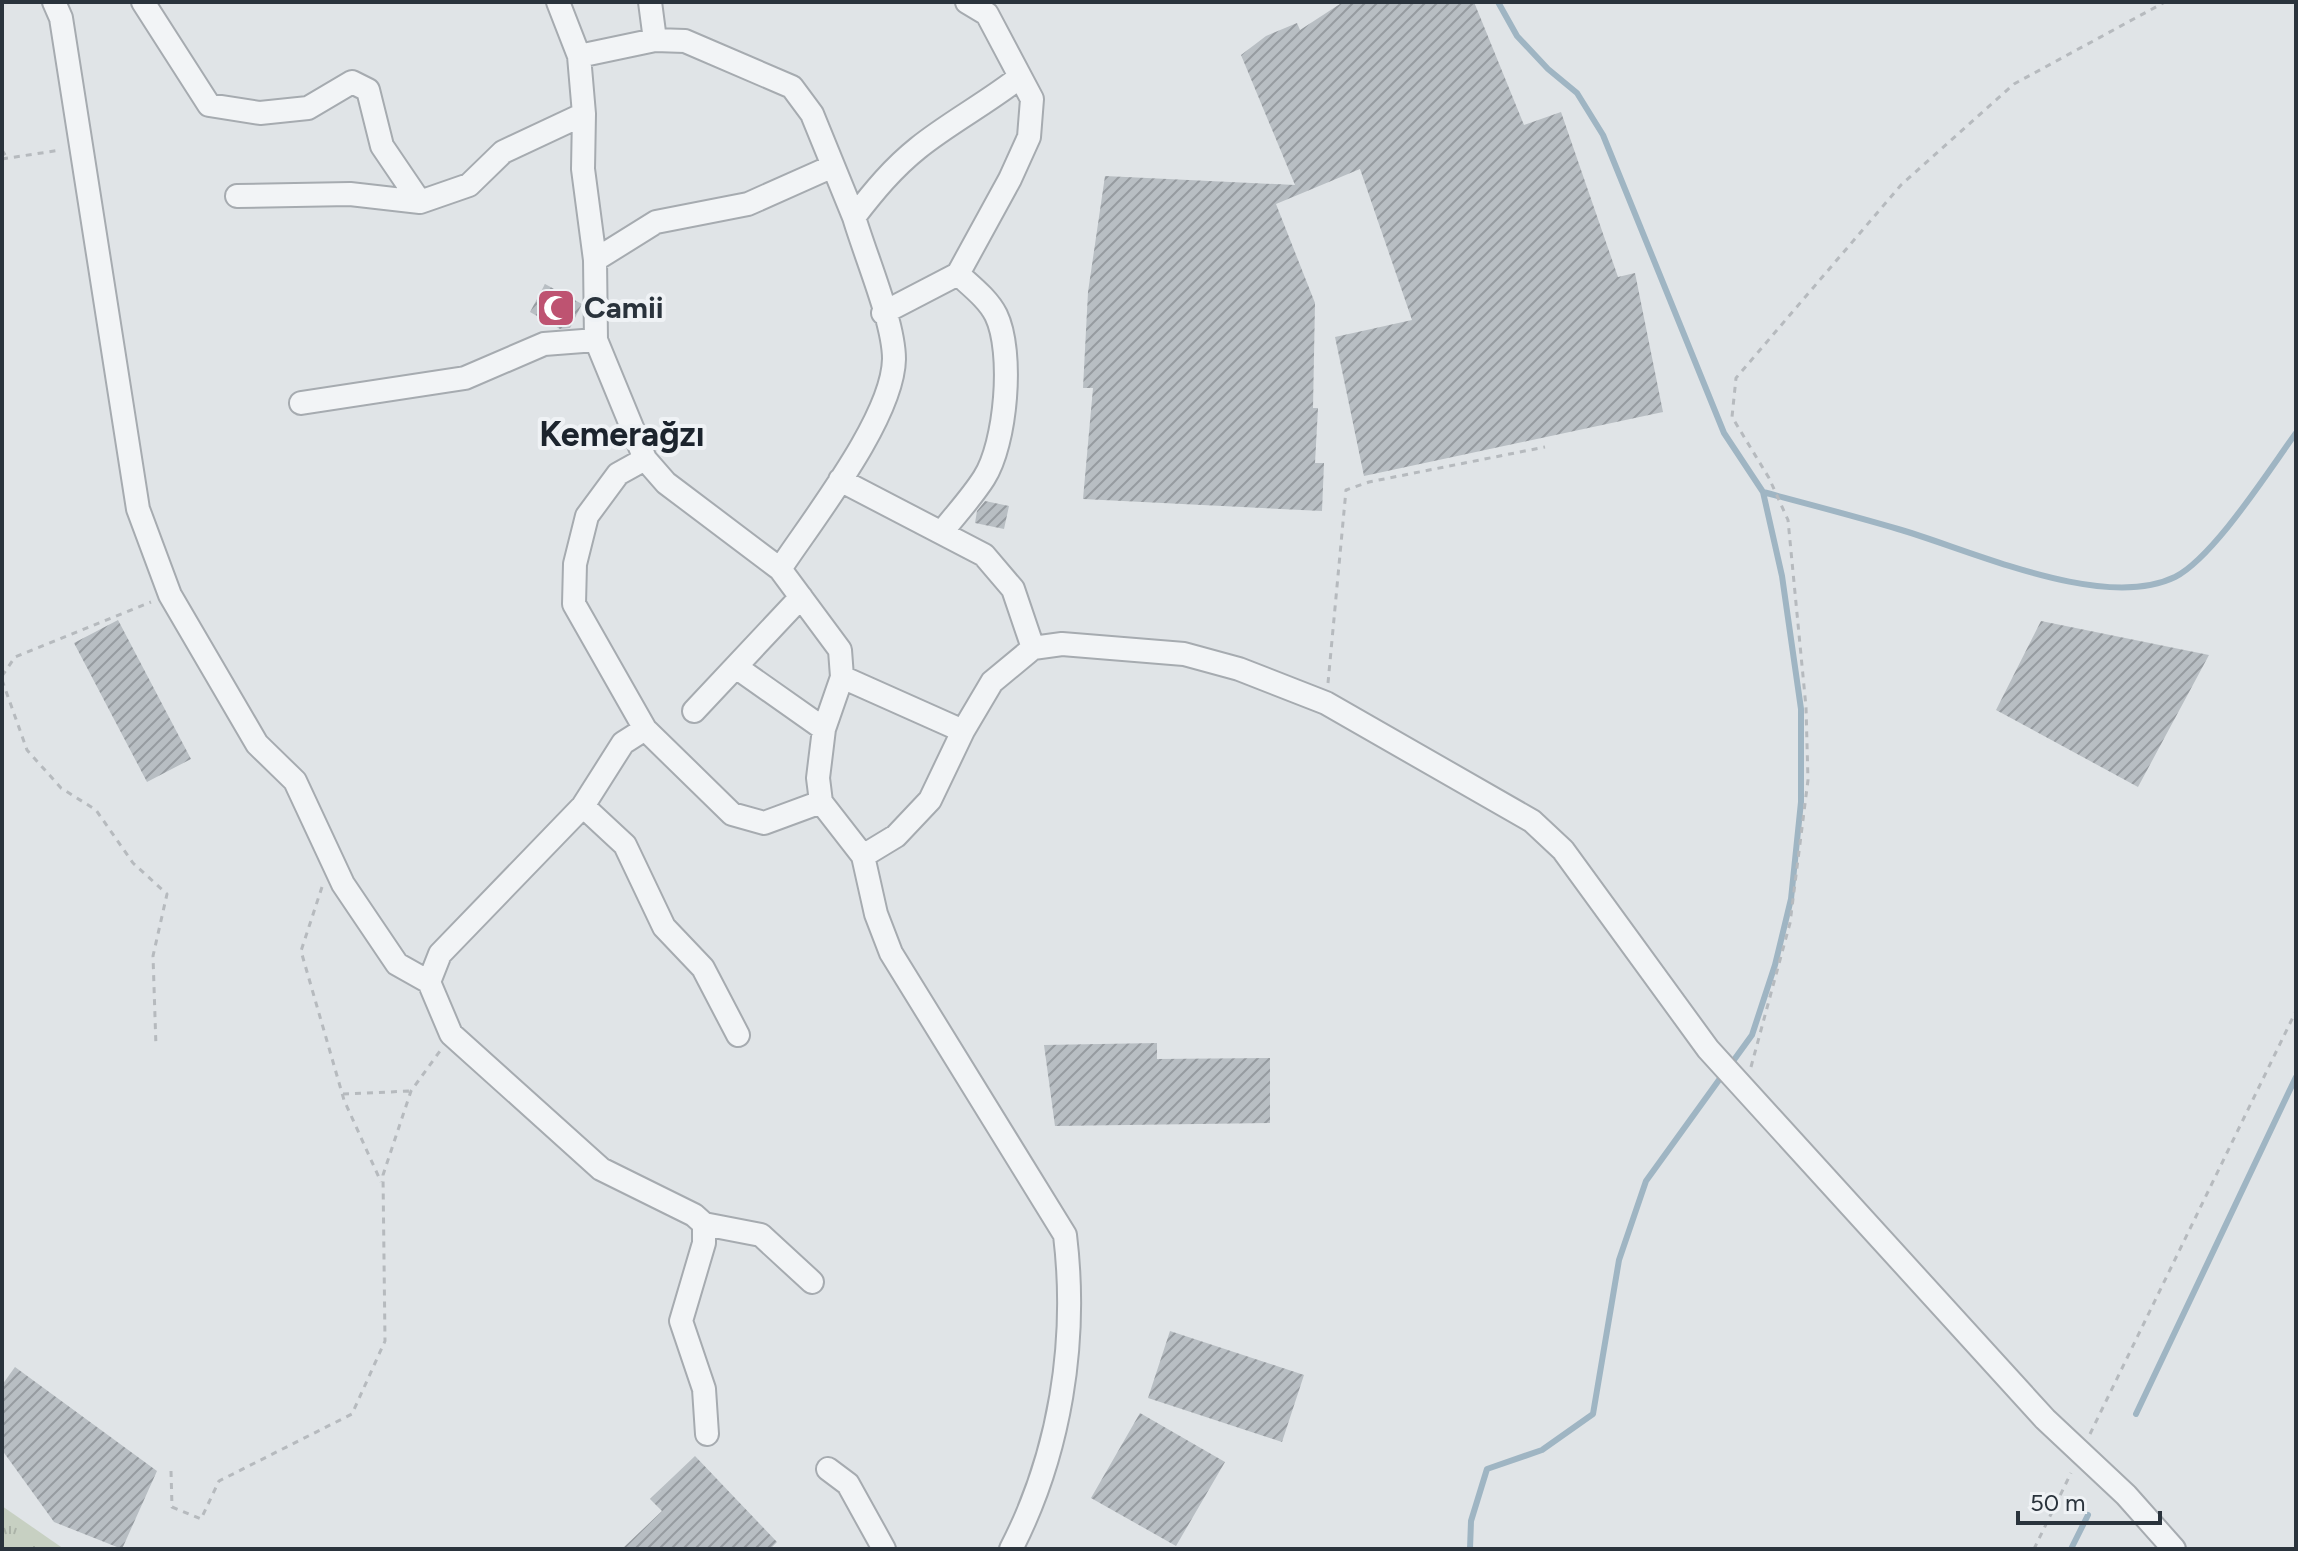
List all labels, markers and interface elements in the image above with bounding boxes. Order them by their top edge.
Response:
mosque icon: Camii [535,287,577,329]
place label: Camii [584,289,664,326]
district label: Kemerağzı [539,414,705,455]
scale bar [2018,1475,2160,1525]
text: 50 m [2030,1488,2086,1517]

